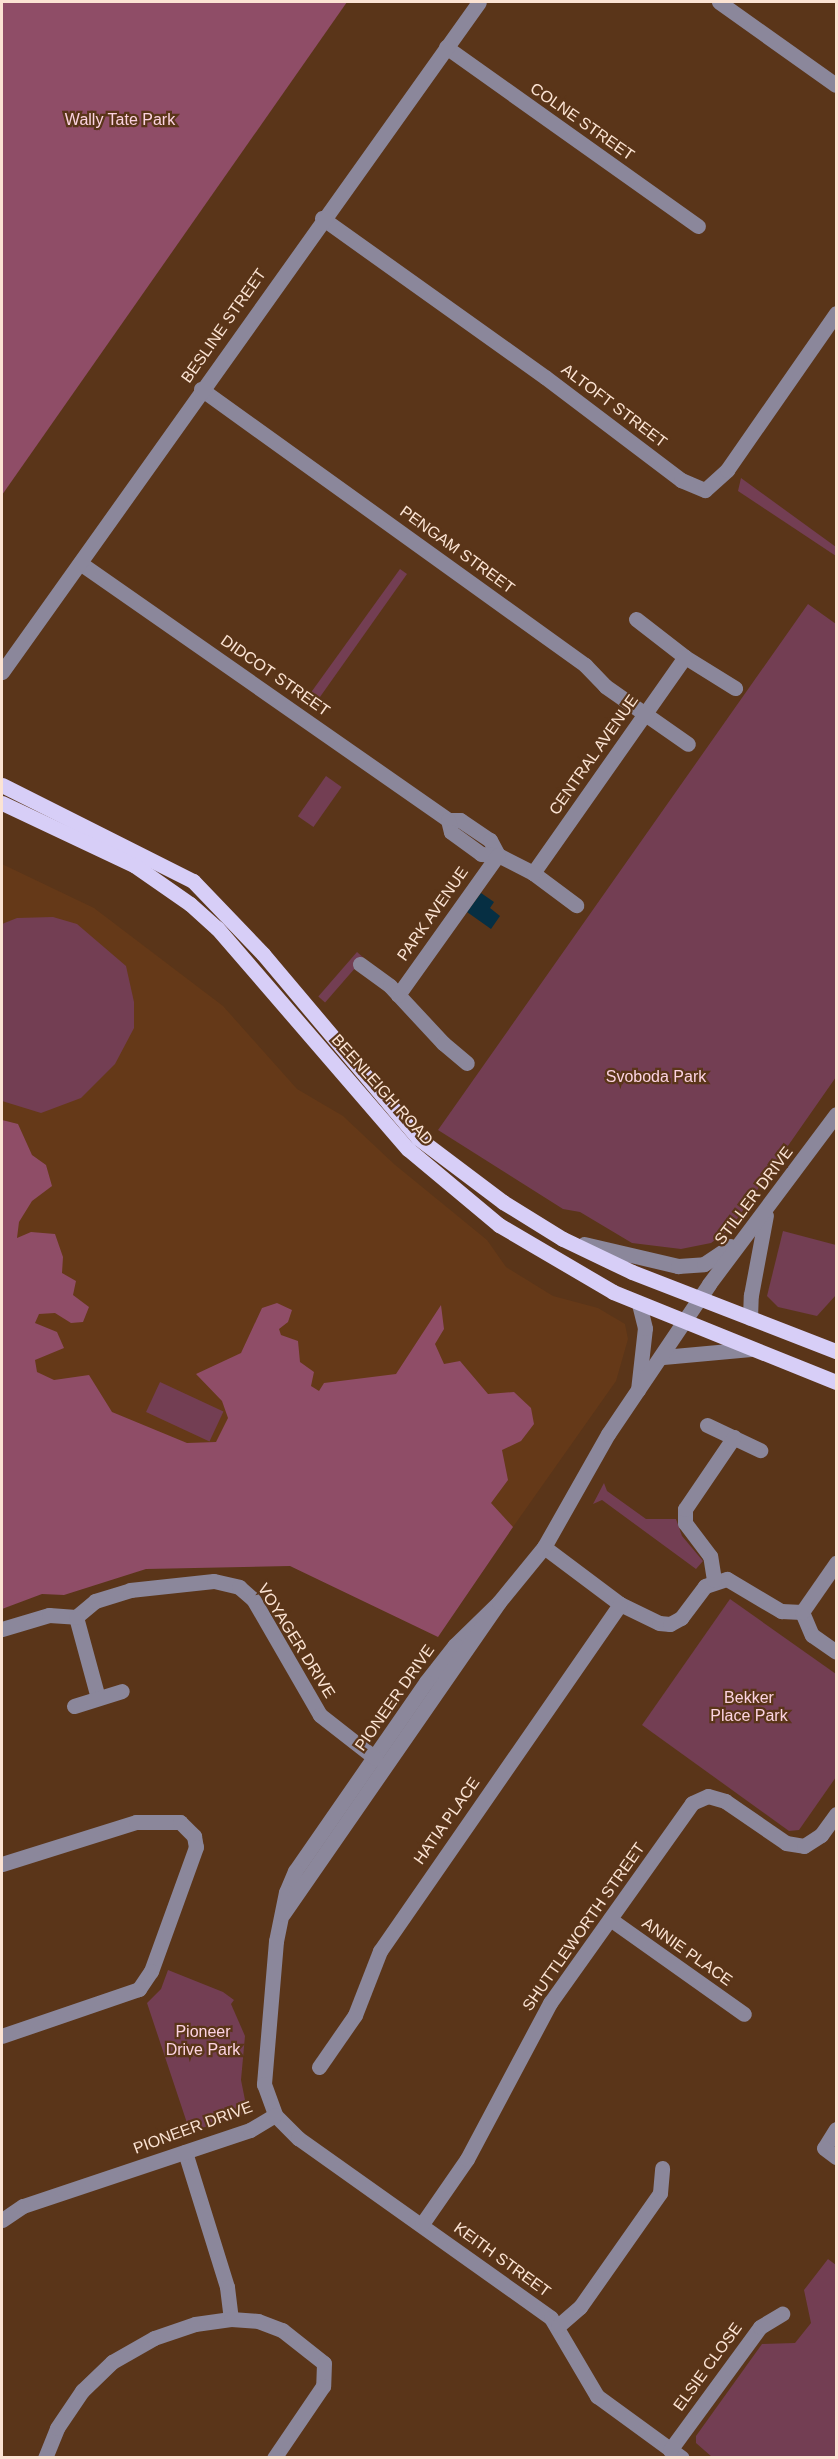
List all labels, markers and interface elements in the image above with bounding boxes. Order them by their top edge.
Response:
street label: COLNE STREET [526,79,638,165]
park label: Wally Tate Park [65,110,175,130]
street label: BESLINE STREET [177,265,271,387]
street label: ALTOFT STREET [557,360,671,452]
street label: PENGAM STREET [396,502,518,598]
street label: DIDCOT STREET [217,631,333,721]
street label: CENTRAL AVENUE [545,691,643,819]
street label: PARK AVENUE [393,863,473,965]
street label: BEENLEIGH ROAD [327,1031,437,1149]
park label: Svoboda Park [606,1067,706,1087]
street label: STILLER DRIVE [711,1143,797,1249]
street label: VOYAGER DRIVE [253,1580,339,1702]
street label: PIONEER DRIVE [351,1641,439,1755]
park label: Bekker Place Park [710,1688,788,1726]
street label: HATIA PLACE [410,1773,484,1869]
street label: SHUTTLEWORTH STREET [519,1839,649,2015]
street label: ANNIE PLACE [638,1914,736,1990]
park label: Pioneer Drive Park [166,2022,240,2060]
street label: PIONEER DRIVE [131,2098,255,2158]
street label: KEITH STREET [450,2219,554,2301]
street label: ELSIE CLOSE [670,2319,746,2415]

